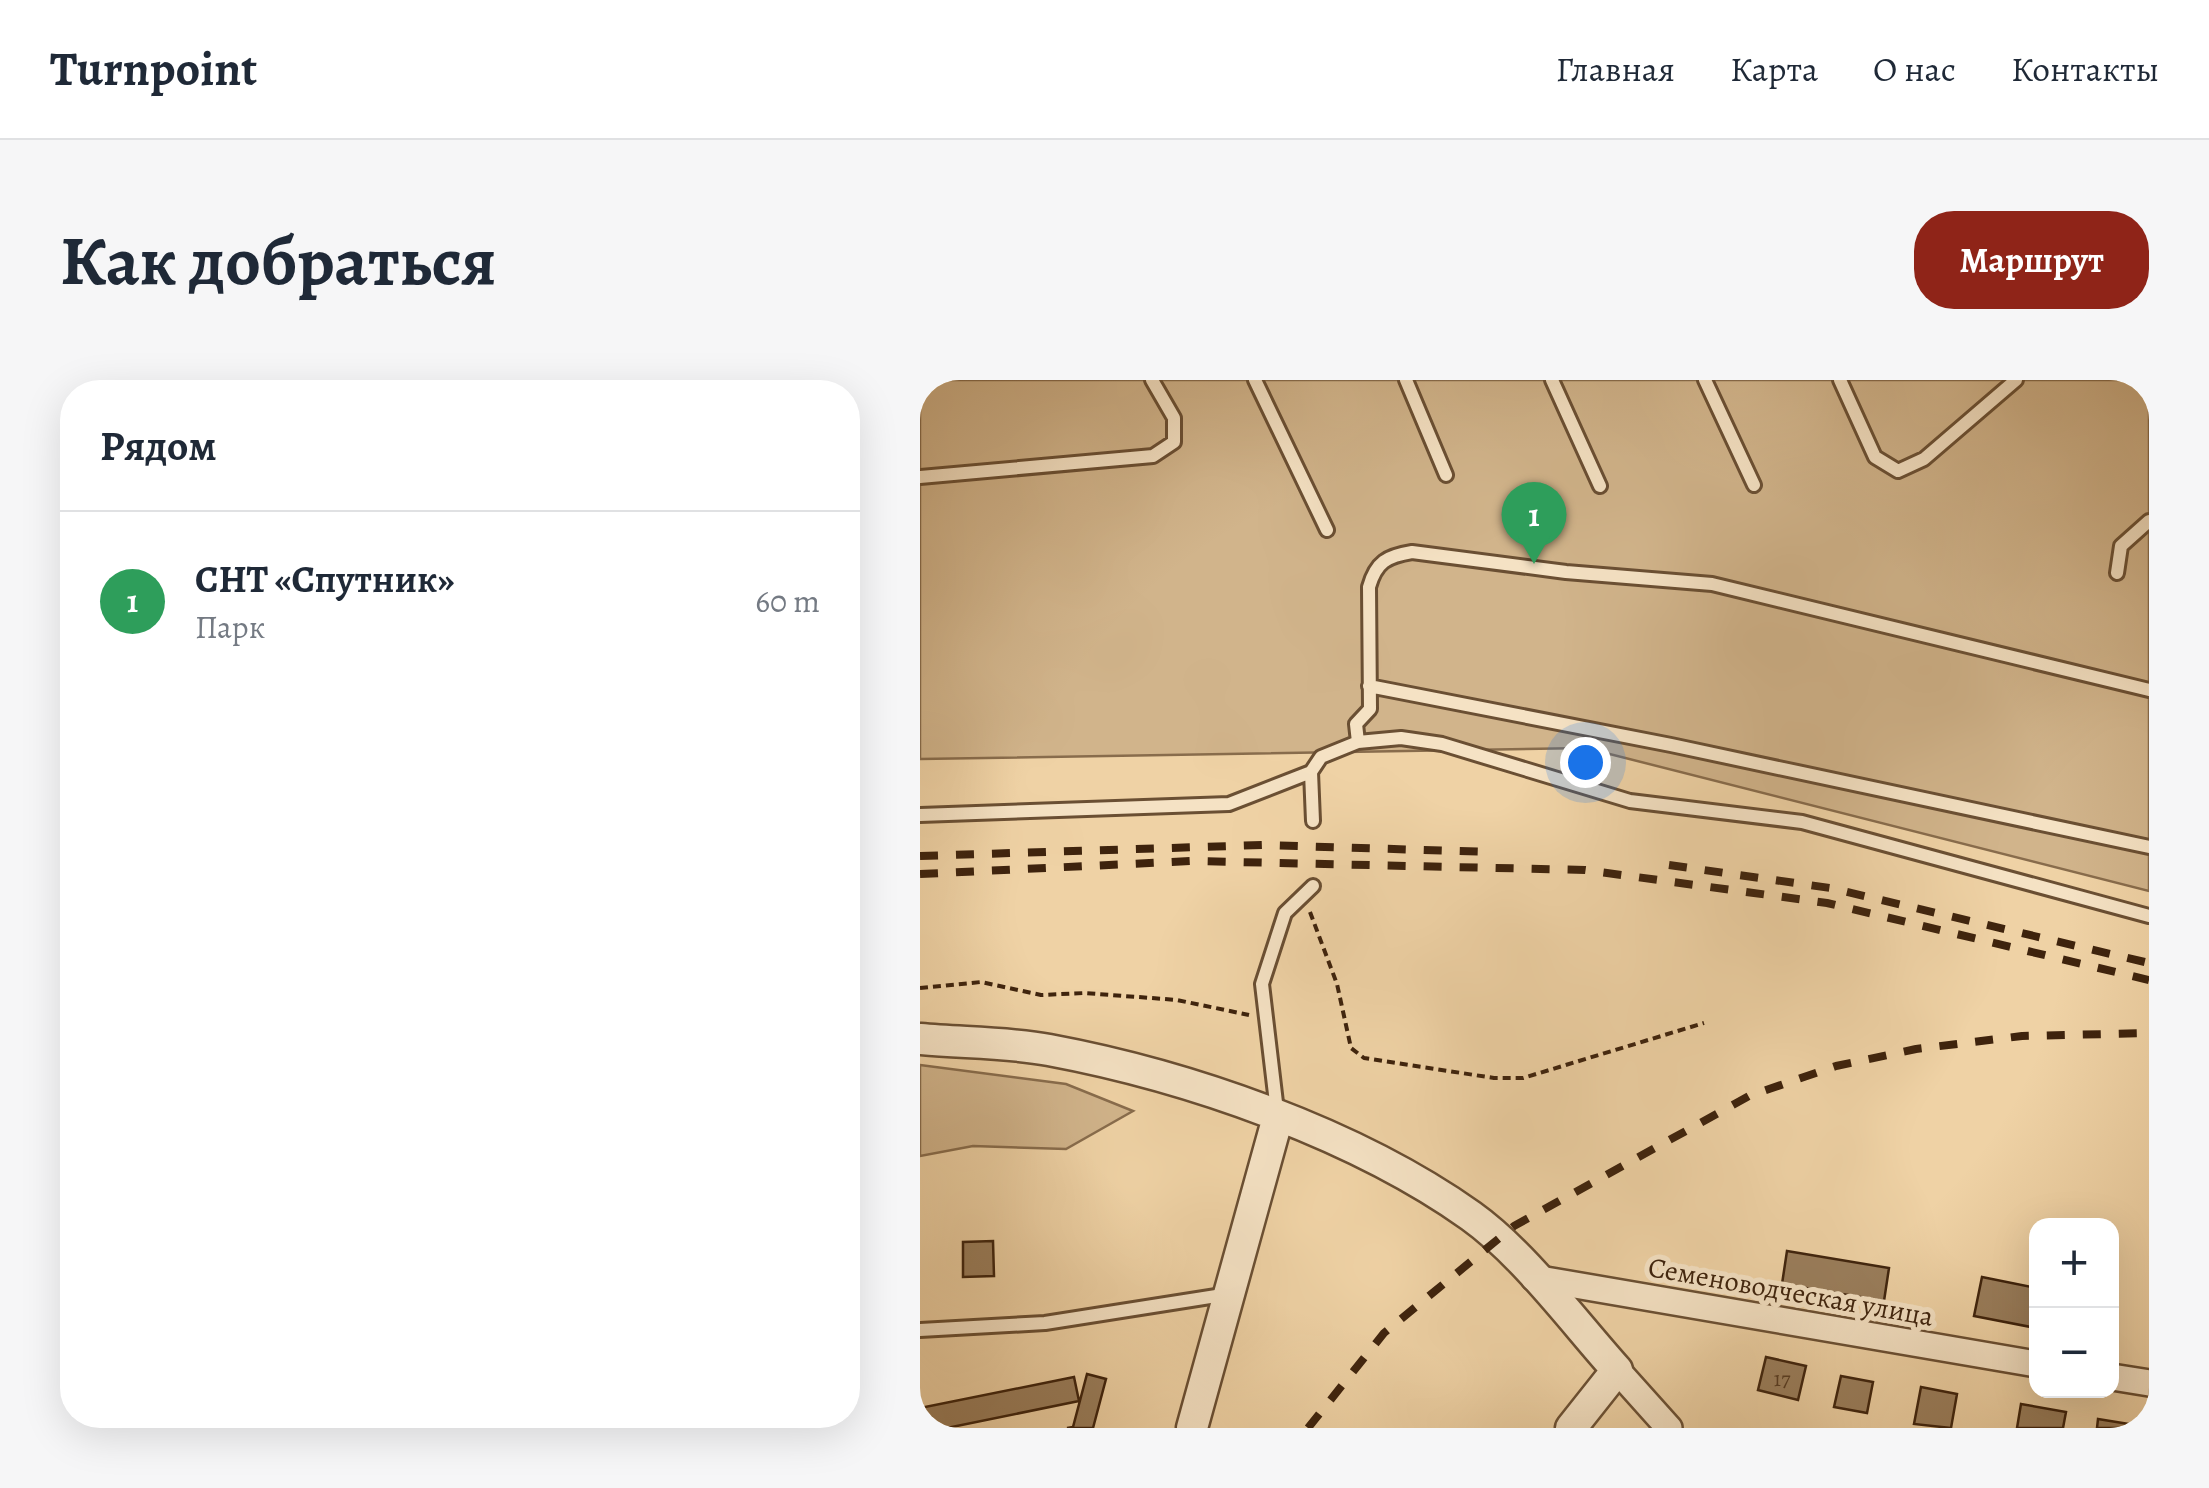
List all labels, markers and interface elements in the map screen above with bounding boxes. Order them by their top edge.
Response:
text: Turnpoint [50,36,257,102]
text: Главная [1556,45,1675,93]
text: Карта [1730,45,1818,93]
text: О нас [1873,45,1956,93]
text: Контакты [2011,45,2159,93]
button: Маршрут [1914,211,2149,309]
text: Как добраться [60,213,496,308]
text: Рядом [100,417,217,474]
pin: 1 [1502,481,1566,564]
text: СНТ «Спутник» [195,553,455,605]
text: 1 [127,579,138,623]
text: 60 m [755,579,820,623]
text: Парк [195,605,265,649]
your location [1560,737,1611,788]
map controls [2029,1218,2119,1398]
button: + [2029,1218,2119,1308]
street label: Семеноводческая улица [1645,1248,1936,1336]
button: − [2029,1308,2119,1398]
house number: 17 [1774,1364,1791,1394]

